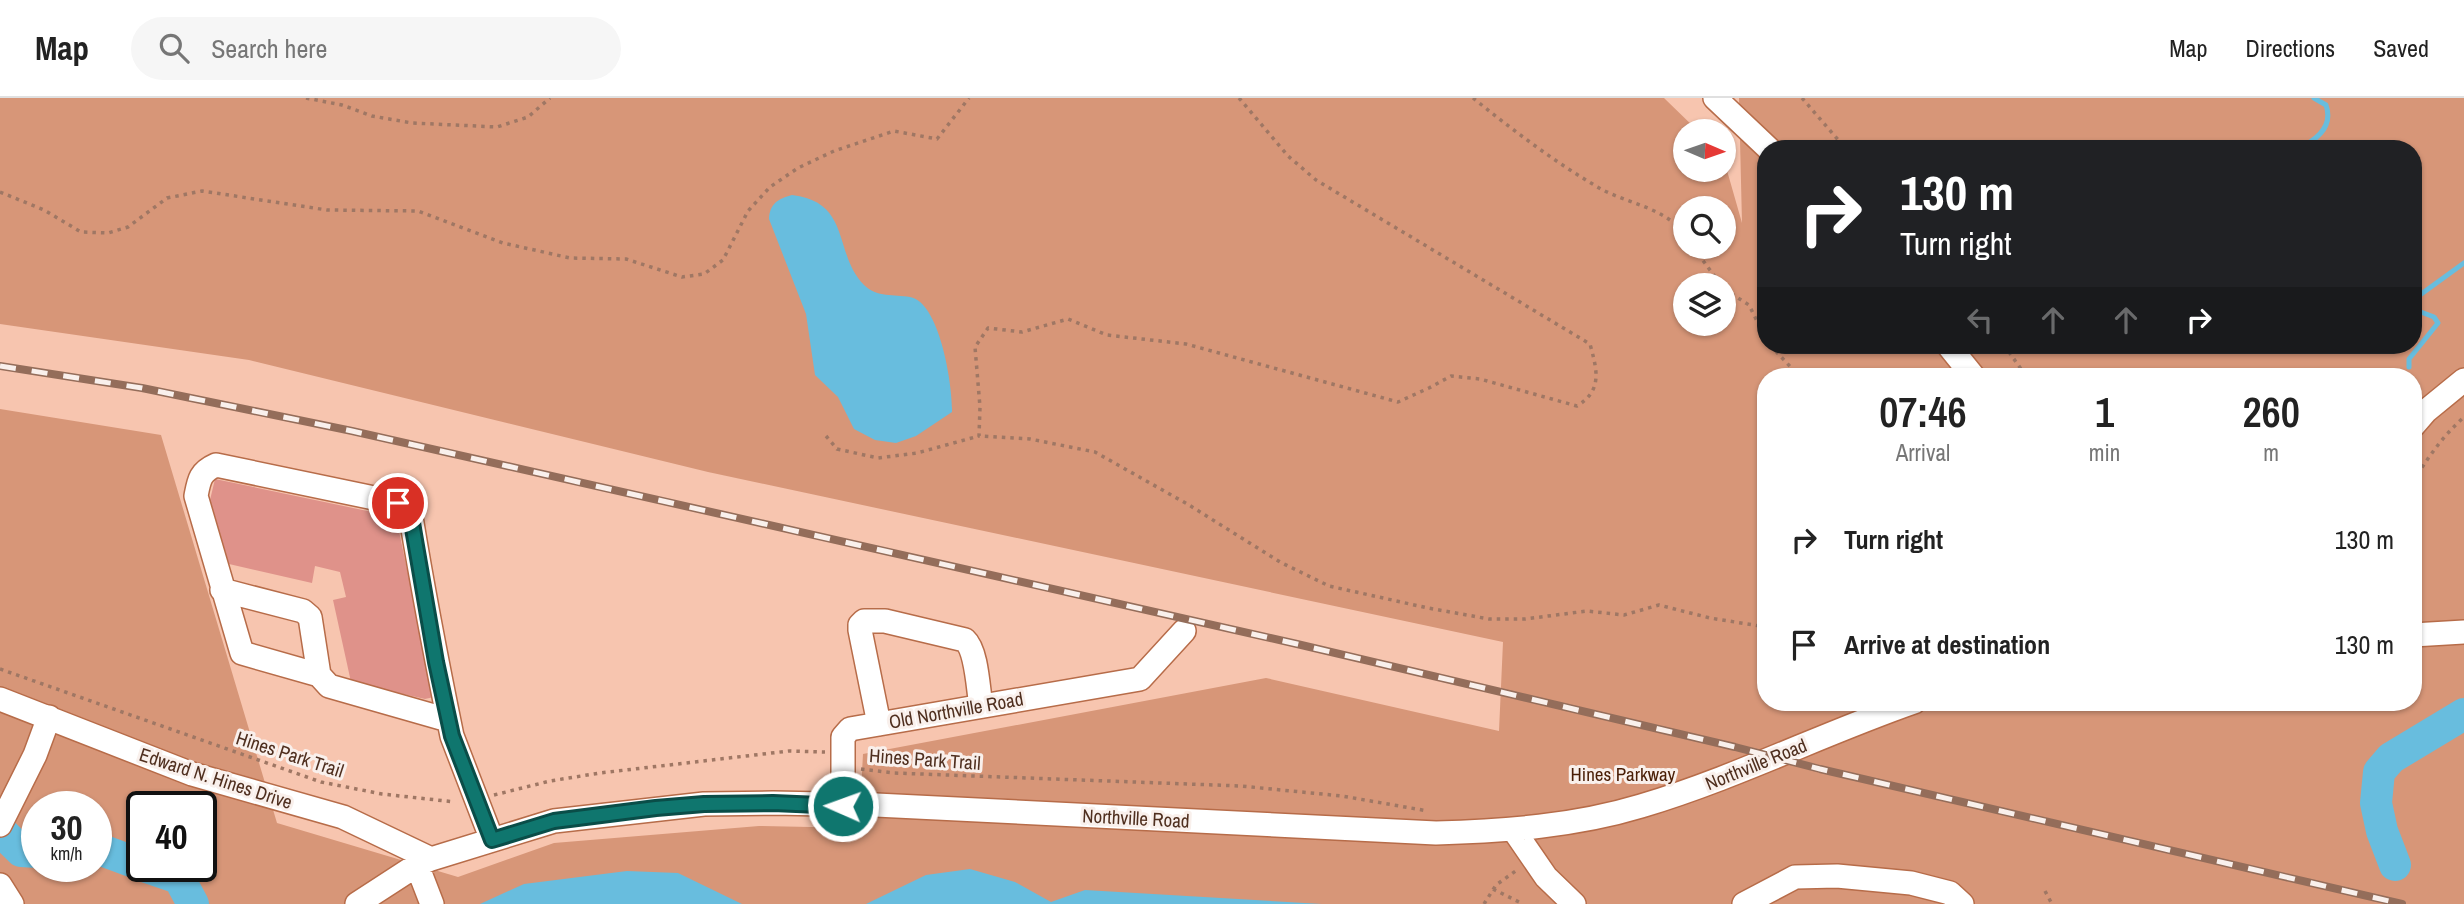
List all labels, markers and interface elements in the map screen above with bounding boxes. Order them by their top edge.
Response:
search box [131,17,621,80]
text: Map [35,26,89,70]
icon: search [155,29,193,67]
text: Search here [211,31,327,66]
text: Map [2169,32,2207,64]
text: Directions [2245,32,2335,64]
text: Saved [2373,32,2429,64]
north arrow [1673,119,1736,182]
map controls [1673,119,1736,336]
text: 130 m [1900,159,2014,225]
icon: right [1785,168,1876,259]
button: search [1673,196,1736,259]
text: Turn right [1900,222,2012,265]
button: layers [1673,273,1736,336]
icon: left [1961,301,1999,339]
icon: ahead [2034,301,2072,339]
icon: ahead [2107,301,2145,339]
icon: right [2180,301,2218,339]
text: 07:46 [1879,384,1967,440]
text: 1 [2095,384,2114,440]
text: 260 [2242,384,2300,440]
text: Arrival [1896,437,1950,468]
text: min [2089,437,2120,468]
text: m [2263,437,2279,468]
pin [368,473,428,533]
icon: arrive [379,484,417,522]
icon: right [1785,521,1823,559]
text: Turn right [1844,522,1943,557]
text: 130 m [2335,522,2394,557]
icon: arrive [1785,626,1823,664]
text: Arrive at destination [1844,627,2050,662]
text: 130 m [2335,627,2394,662]
street label: Old Northville Road [887,685,1025,735]
street label: Hines Park Trail [233,724,347,784]
street label: Northville Road [1701,732,1811,796]
street label: Edward N. Hines Drive [136,741,296,815]
street label: Hines Park Trail [868,742,982,776]
park label: Hines Parkway [1571,761,1676,787]
position arrow [806,769,880,843]
speed limit sign: 40 [126,791,217,882]
street label: Northville Road [1082,802,1190,834]
text: 30 [51,804,82,851]
text: km/h [51,841,83,866]

